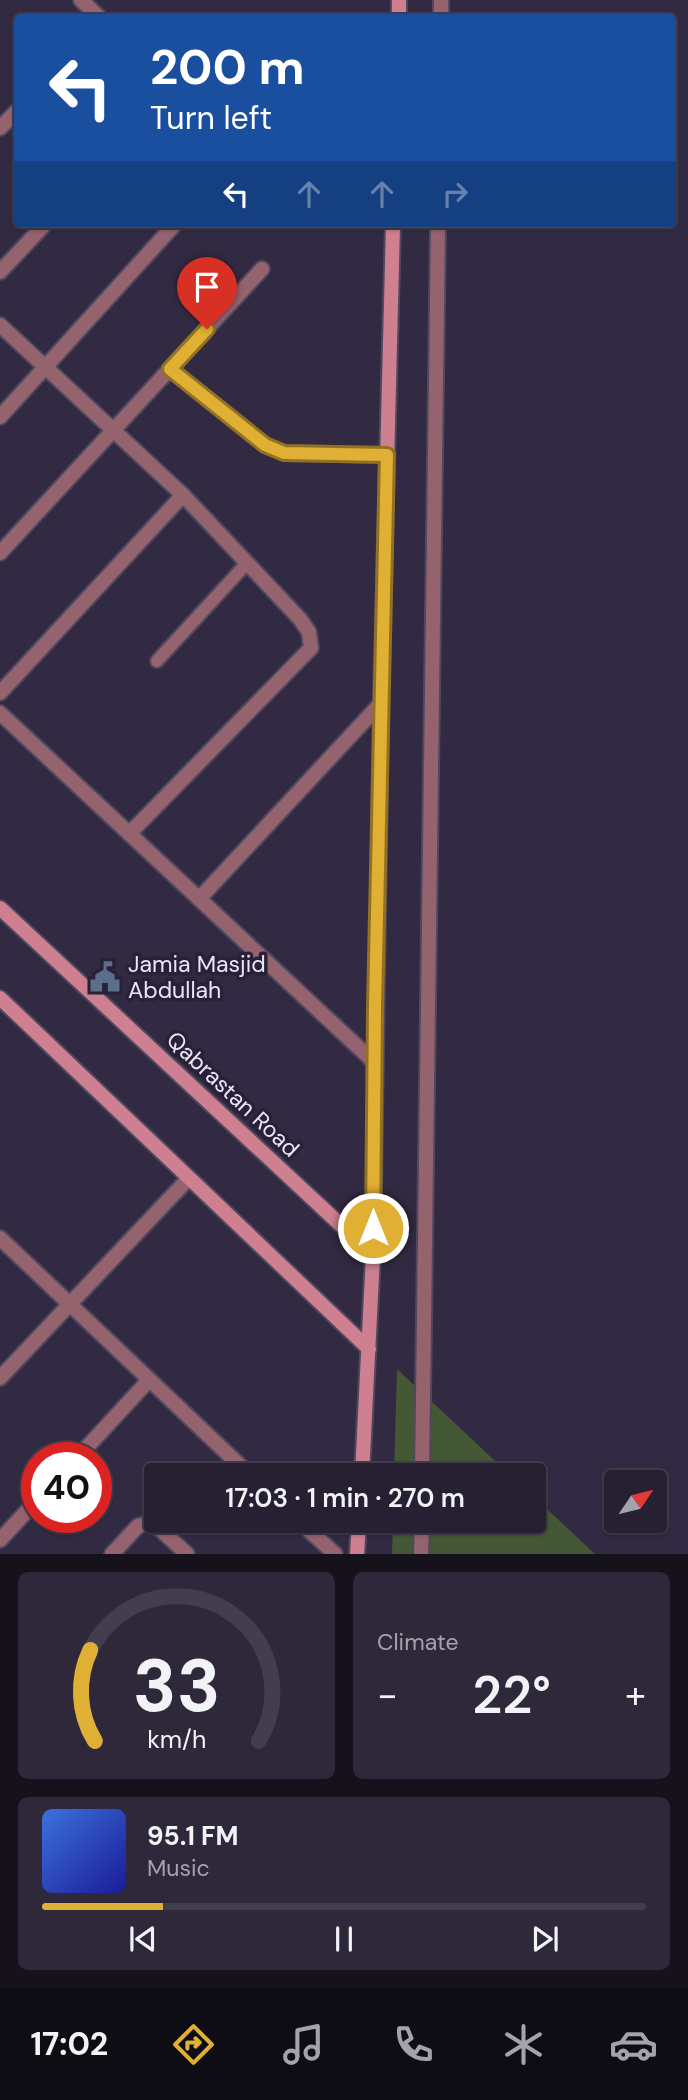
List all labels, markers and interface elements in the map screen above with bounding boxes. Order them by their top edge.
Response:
text: 200 m [150,35,305,99]
icon: left [35,42,126,133]
text: Turn left [150,97,272,139]
icon: left [217,175,255,213]
icon: ahead [290,175,328,213]
icon: ahead [363,175,401,213]
icon: right [436,175,474,213]
pin [177,257,237,329]
icon: arrive [188,268,226,306]
place label: Jamia Masjid Abdullah [128,949,266,1005]
public building icon: Jamia Masjid Abdullah [88,960,122,994]
street label: Qabrastan Road [160,1025,306,1163]
position arrow [336,1191,410,1265]
speed limit sign: 40 [21,1442,112,1533]
north arrow [604,1470,667,1533]
map controls [604,1470,667,1533]
text: 17:03 · 1 min · 270 m [225,1481,465,1515]
text: Climate [377,1627,459,1657]
text: 33 [133,1640,220,1735]
text: 22° [472,1661,551,1729]
text: − [377,1670,398,1720]
text: + [625,1670,646,1720]
text: km/h [147,1723,206,1756]
text: 95.1 FM [147,1819,238,1853]
text: Music [147,1853,210,1883]
icon: previous [124,1920,162,1958]
icon: pause [325,1920,363,1958]
icon: next [526,1920,564,1958]
icon: directions [169,2020,218,2069]
icon: music [279,2020,328,2069]
icon: phone [389,2020,438,2069]
icon: climate [499,2020,548,2069]
icon: car [609,2020,658,2069]
text: 17:02 [30,2023,108,2065]

